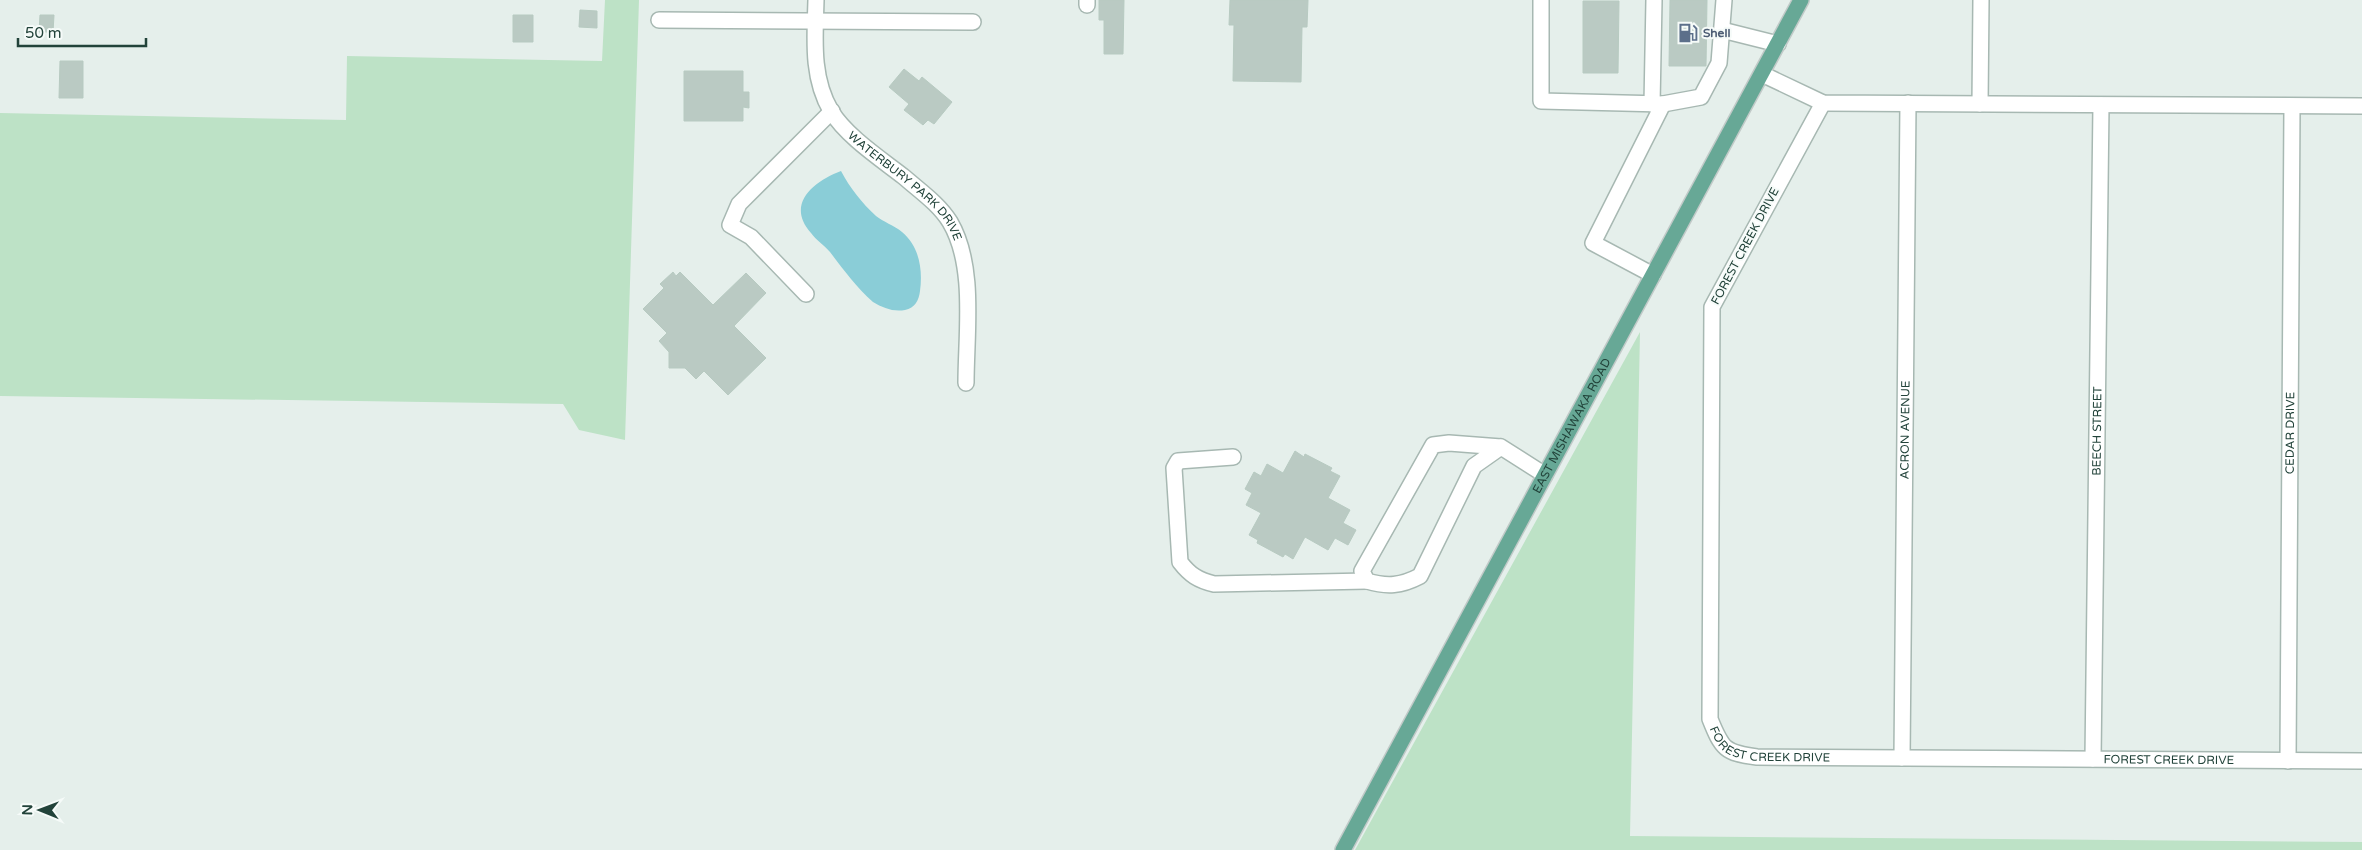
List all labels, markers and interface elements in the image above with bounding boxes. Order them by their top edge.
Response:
scale bar [18,15,145,47]
fuel station icon: Shell [1677,22,1699,44]
text: 50 m [25,24,62,42]
place label: Shell [1703,26,1730,40]
street label: WATERBURY PARK DRIVE [845,128,965,243]
street label: FOREST CREEK DRIVE [1708,185,1782,307]
street label: EAST MISHAWAKA ROAD [1530,356,1614,496]
street label: ACRON AVENUE [1898,380,1912,480]
street label: BEECH STREET [2089,385,2105,476]
street label: CEDAR DRIVE [2283,391,2297,474]
street label: FOREST CREEK DRIVE [1707,724,1831,764]
street label: FOREST CREEK DRIVE [2103,752,2235,767]
north arrow [15,785,65,835]
text: N [19,804,36,816]

